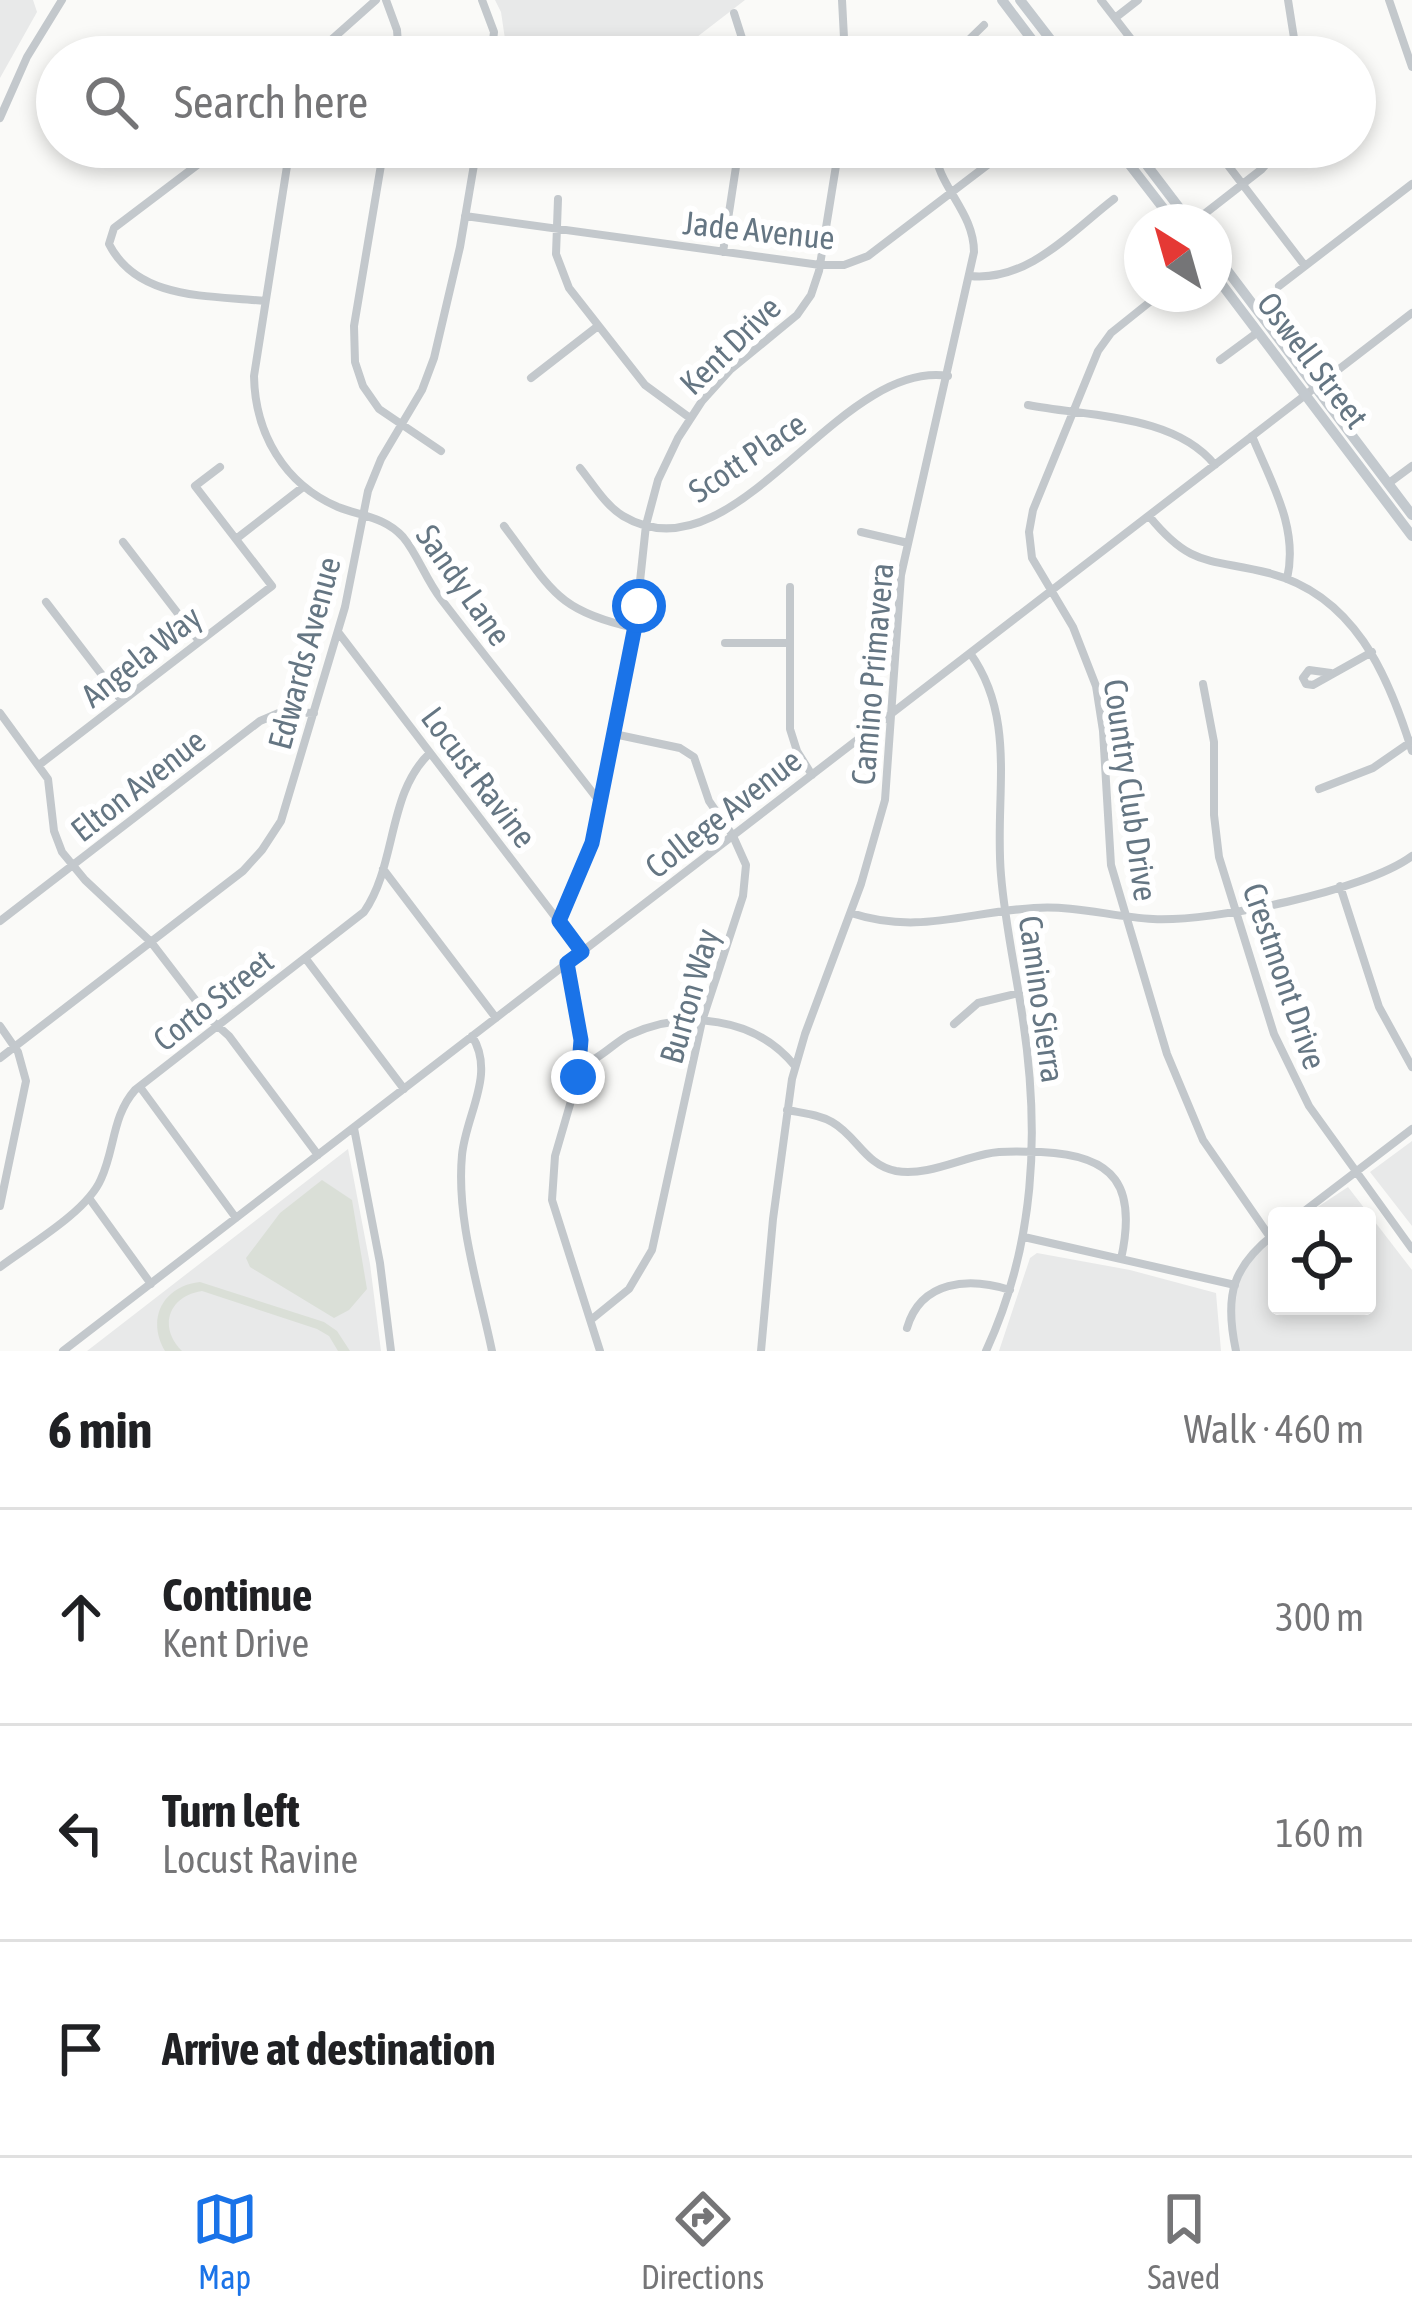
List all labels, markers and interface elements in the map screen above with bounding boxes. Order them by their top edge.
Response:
search box [36,36,1376,168]
icon: search [78,69,144,135]
text: Search here [174,76,368,128]
street label: Jade Avenue [681,203,837,257]
north arrow [1124,204,1232,312]
street label: Oswell Street [1250,285,1376,435]
street label: Kent Drive [672,288,788,402]
street label: Scott Place [681,404,813,510]
street label: Sandy Lane [409,518,519,652]
street label: Edwards Avenue [260,553,348,753]
street label: Camino Primavera [843,561,901,787]
route start [612,579,666,633]
street label: Angela Way [74,598,208,714]
street label: Country Club Drive [1097,677,1165,903]
street label: Locust Ravine [414,699,544,855]
street label: Elton Avenue [64,721,212,849]
street label: College Avenue [638,740,808,886]
street label: Crestmont Drive [1235,878,1335,1074]
street label: Camino Sierra [1011,913,1073,1085]
street label: Burton Way [652,924,726,1068]
street label: Corto Street [146,942,280,1058]
route end [551,1050,605,1104]
map controls [1268,1207,1376,1315]
button: locate [1268,1207,1376,1315]
text: 6 min [48,1400,152,1459]
text: Walk · 460 m [1184,1407,1364,1451]
text: Continue [162,1569,313,1621]
icon: ahead [48,1584,114,1650]
text: 300 m [1276,1595,1364,1639]
text: Kent Drive [162,1621,309,1665]
text: Turn left [162,1785,300,1837]
icon: left [48,1800,114,1866]
text: 160 m [1276,1811,1364,1855]
text: Locust Ravine [162,1837,358,1881]
icon: arrive [48,2016,114,2082]
text: Arrive at destination [162,2023,496,2075]
tab: Map [192,2186,258,2296]
tab: Directions [641,2186,764,2296]
tab: Saved [1147,2186,1220,2296]

